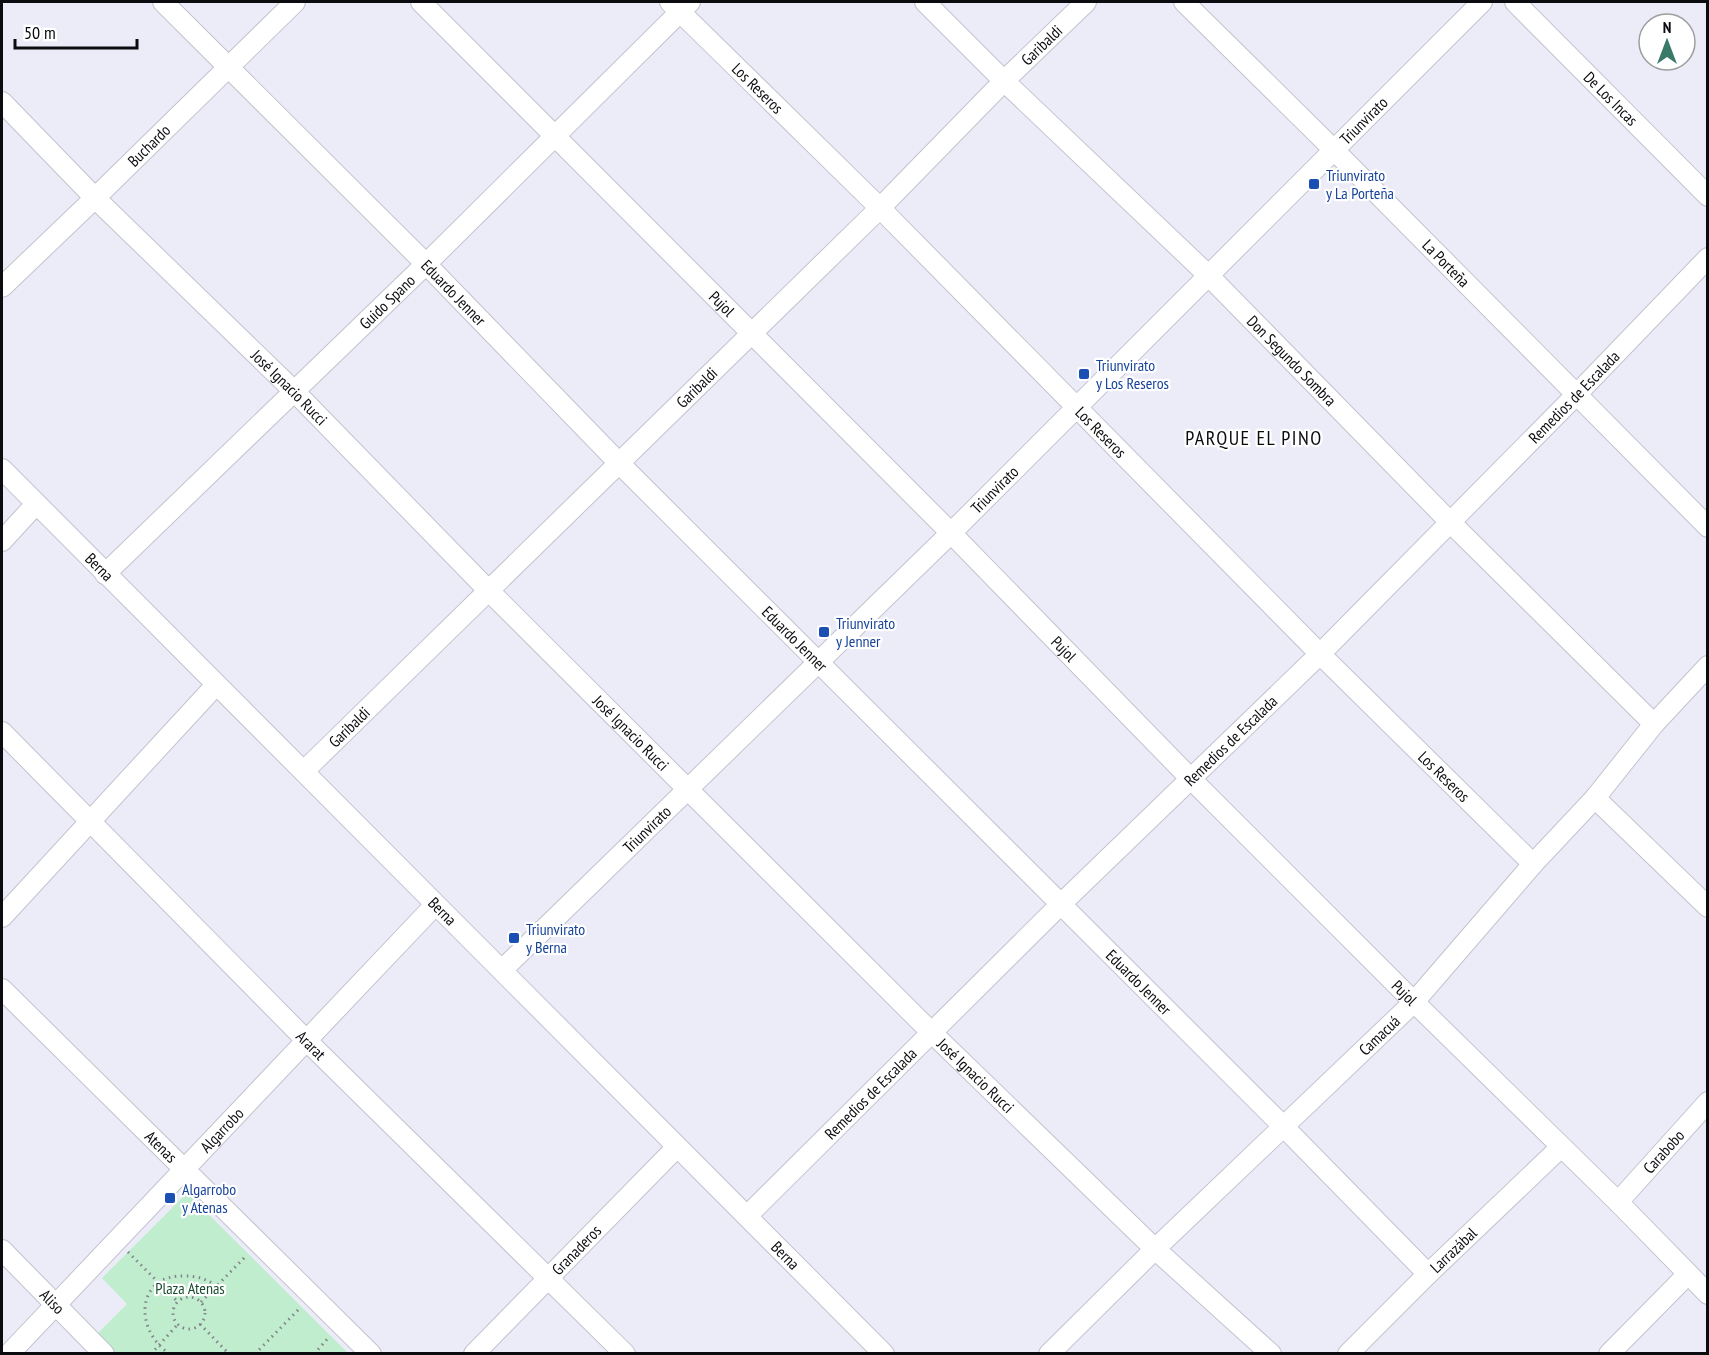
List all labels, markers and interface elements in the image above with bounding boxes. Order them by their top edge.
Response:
scale bar [15,12,136,50]
north arrow [1637,12,1697,72]
text: N [1663,17,1671,37]
street label: Garibaldi [1017,20,1066,69]
text: 50 m [24,21,56,44]
street label: Los Reseros [728,59,788,118]
street label: De Los Incas [1580,67,1642,130]
street label: Triunvirato [1336,92,1392,148]
street label: Buchardo [123,120,174,171]
place label: Triunvirato y La Porteña [1326,165,1394,203]
marker: Triunvirato y La Porteña [1307,177,1321,191]
street label: La Porteña [1418,235,1474,291]
street label: Eduardo Jenner [417,255,491,330]
street label: Guido Spano [355,270,419,333]
street label: Pujol [705,287,739,321]
street label: Don Segundo Sombra [1243,311,1341,410]
street label: José Ignacio Rucci [247,345,332,429]
street label: Remedios de Escalada [1524,346,1623,447]
place label: Triunvirato y Los Reseros [1096,355,1169,393]
street label: Garibaldi [672,363,721,412]
marker: Triunvirato y Los Reseros [1077,367,1091,381]
street label: Los Reseros [1071,402,1131,462]
district label: PARQUE EL PINO [1185,425,1323,451]
street label: Triunvirato [966,461,1023,518]
street label: Berna [81,548,118,585]
street label: Eduardo Jenner [758,602,832,676]
place label: Triunvirato y Jenner [836,613,895,651]
marker: Triunvirato y Jenner [817,625,831,639]
street label: Pujol [1047,632,1081,666]
street label: José Ignacio Rucci [588,690,673,775]
street label: Remedios de Escalada [1180,691,1281,790]
street label: Garibaldi [324,702,374,751]
street label: Los Reseros [1414,747,1474,806]
street label: Triunvirato [619,801,675,857]
street label: Berna [424,893,461,929]
place label: Triunvirato y Berna [526,919,585,957]
marker: Triunvirato y Berna [507,931,521,945]
street label: Eduardo Jenner [1102,945,1176,1019]
street label: Pujol [1388,976,1422,1010]
street label: Camacuá [1354,1011,1404,1059]
street label: Ararat [292,1026,331,1064]
street label: José Ignacio Rucci [933,1033,1018,1117]
street label: Remedios de Escalada [820,1043,921,1143]
street label: Algarrobo [196,1103,248,1156]
street label: Carabobo [1639,1125,1688,1178]
street label: Atenas [141,1126,181,1167]
place label: Algarrobo y Atenas [182,1179,236,1217]
marker: Algarrobo y Atenas [163,1191,177,1205]
street label: Granaderos [547,1220,605,1279]
street label: Larrazábal [1426,1223,1481,1277]
street label: Berna [767,1237,804,1274]
park label: Plaza Atenas [155,1278,225,1298]
street label: Aliso [36,1285,69,1318]

